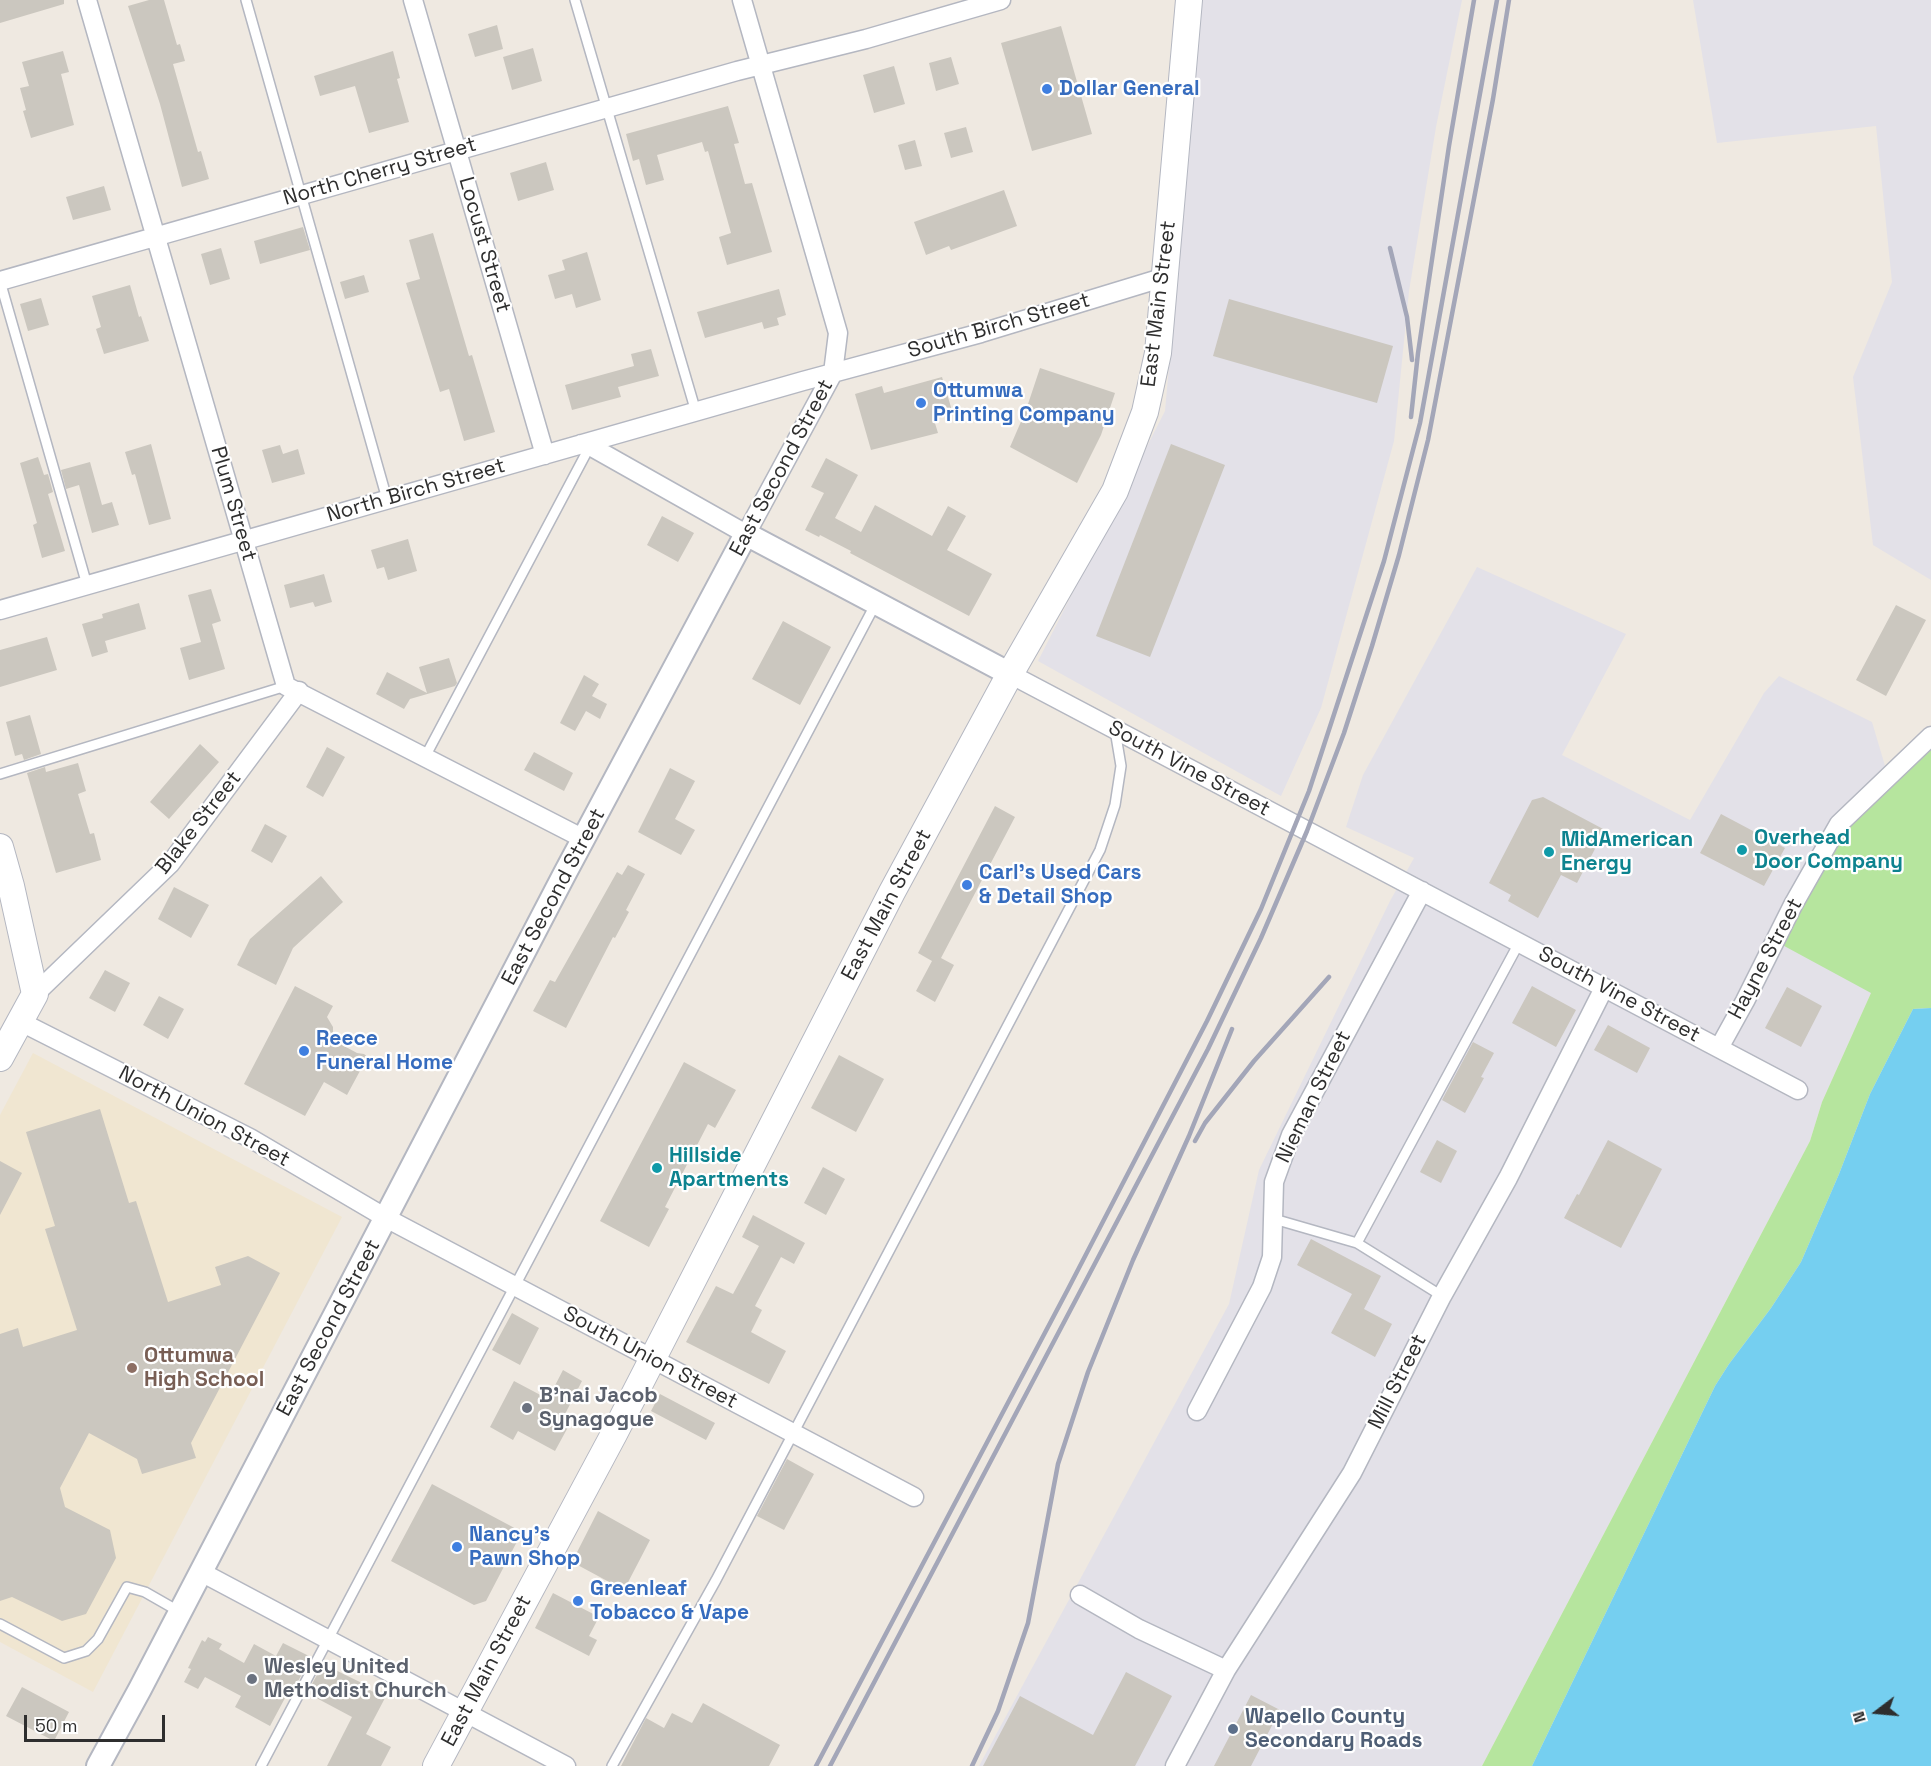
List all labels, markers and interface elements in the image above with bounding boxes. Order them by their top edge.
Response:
place label: Dollar General [1059,76,1200,102]
marker: Dollar General [1040,82,1054,96]
street label: North Cherry Street [280,132,480,212]
street label: Locust Street [453,174,515,316]
street label: East Main Street [1136,219,1182,389]
street label: South Birch Street [905,288,1093,364]
street label: East Second Street [725,375,839,561]
place label: Ottumwa Printing Company [933,378,1115,428]
marker: Ottumwa Printing Company [914,396,928,410]
street label: Plum Street [205,444,261,564]
street label: North Birch Street [324,453,508,529]
street label: South Vine Street [1104,716,1274,822]
street label: Blake Street [151,766,247,880]
street label: East Second Street [497,804,611,990]
street label: East Main Street [837,825,937,985]
place label: Overhead Door Company [1754,825,1903,875]
place label: MidAmerican Energy [1561,827,1693,877]
marker: Overhead Door Company [1735,843,1749,857]
marker: MidAmerican Energy [1542,845,1556,859]
place label: Carl's Used Cars & Detail Shop [979,860,1142,910]
marker: Carl's Used Cars & Detail Shop [960,878,974,892]
street label: Hayne Street [1724,894,1808,1024]
street label: South Vine Street [1534,942,1704,1048]
place label: Reece Funeral Home [316,1026,453,1076]
street label: Nieman Street [1271,1027,1357,1167]
marker: Reece Funeral Home [297,1044,311,1058]
street label: North Union Street [114,1061,294,1173]
place label: Hillside Apartments [669,1143,789,1193]
marker: Hillside Apartments [650,1161,664,1175]
street label: East Second Street [272,1235,386,1421]
street label: South Union Street [558,1301,742,1415]
street label: Mill Street [1363,1330,1433,1434]
place label: Ottumwa High School [144,1343,264,1393]
marker: Ottumwa High School [125,1361,139,1375]
place label: B'nai Jacob Synagogue [539,1383,658,1433]
marker: B'nai Jacob Synagogue [520,1401,534,1415]
place label: Nancy's Pawn Shop [469,1522,580,1572]
marker: Nancy's Pawn Shop [450,1540,464,1554]
place label: Greenleaf Tobacco & Vape [590,1576,749,1626]
street label: East Main Street [437,1591,537,1751]
marker: Greenleaf Tobacco & Vape [571,1594,585,1608]
place label: Wesley United Methodist Church [264,1654,447,1704]
marker: Wesley United Methodist Church [245,1672,259,1686]
north arrow [1847,1682,1907,1742]
scale bar [27,1703,168,1741]
place label: Wapello County Secondary Roads [1245,1704,1423,1754]
text: N [1848,1709,1871,1725]
text: 50 m [35,1714,77,1737]
marker: Wapello County Secondary Roads [1226,1722,1240,1736]

